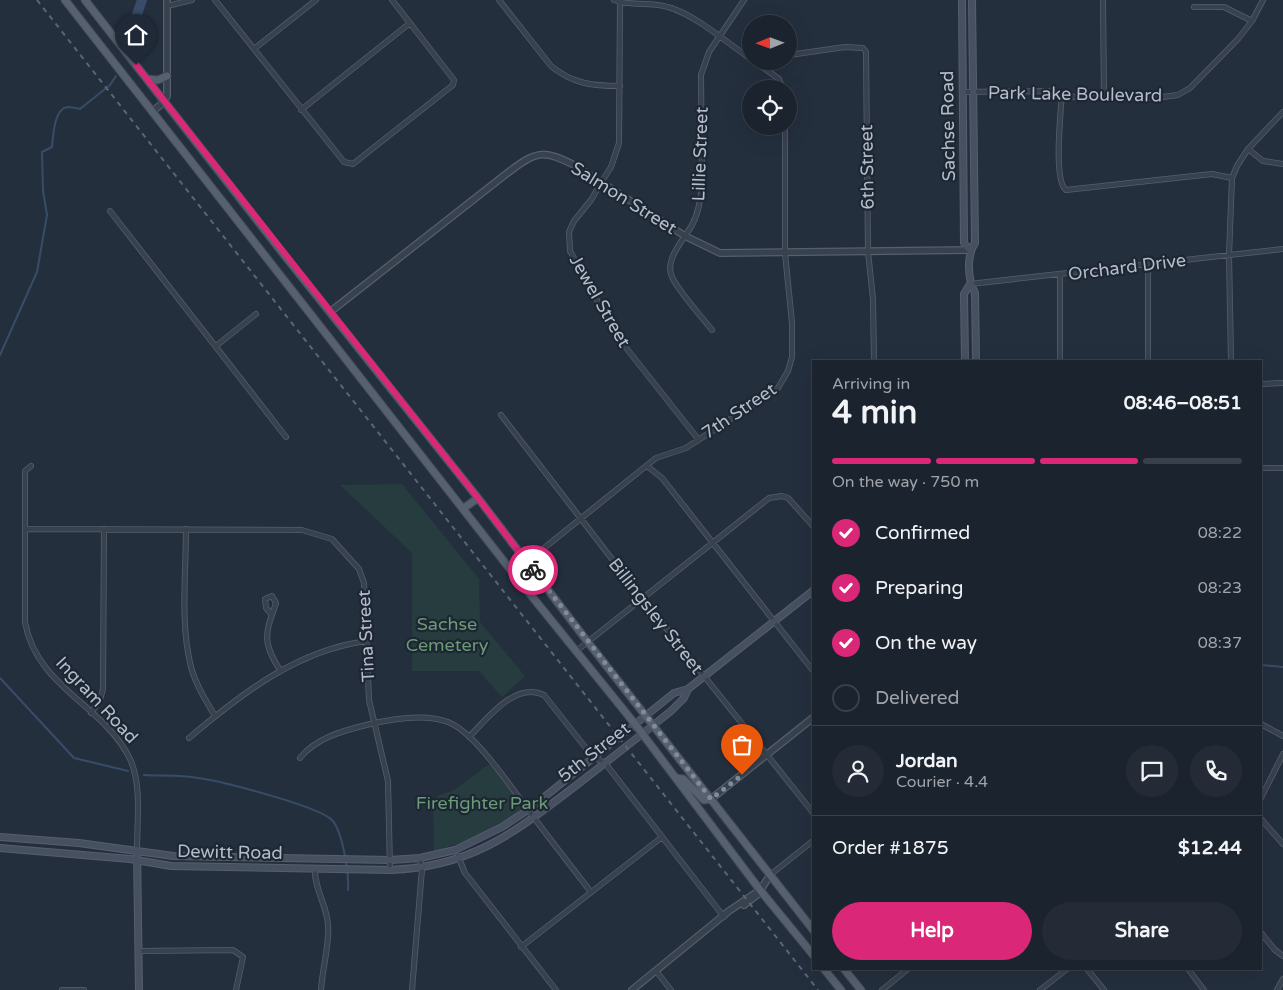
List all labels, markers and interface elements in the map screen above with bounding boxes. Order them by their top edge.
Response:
pin [115,14,157,65]
north arrow [742,15,798,70]
map controls [742,15,797,135]
icon: home [122,21,150,49]
street label: Sachse Road [936,71,960,181]
button: locate [742,80,797,135]
street label: Park Lake Boulevard [988,81,1162,107]
street label: Lillie Street [687,106,713,202]
street label: 6th Street [855,124,879,210]
street label: Salmon Street [567,157,681,239]
street label: Orchard Drive [1067,249,1187,285]
street label: Jewel Street [565,251,635,351]
text: Arriving in [832,374,910,394]
street label: 7th Street [698,378,781,444]
text: 08:46–08:51 [1124,392,1242,414]
text: 4 min [832,394,917,432]
text: On the way · 750 m [832,472,979,492]
icon: check [832,519,860,547]
text: Confirmed [875,522,970,544]
text: 08:22 [1198,523,1242,543]
courier [508,545,558,595]
street label: Billingsley Street [604,553,708,679]
icon: bike [519,556,547,584]
icon: check [832,574,860,602]
text: Preparing [875,577,964,599]
text: 08:23 [1198,578,1242,598]
street label: Tina Street [353,589,379,683]
park label: Sachse Cemetery [406,613,489,656]
icon: check [832,629,860,657]
text: On the way [875,632,977,654]
text: 08:37 [1198,633,1242,653]
street label: Ingram Road [51,652,143,748]
text: Delivered [875,687,960,709]
street label: 5th Street [554,717,634,787]
pin [721,724,763,775]
icon: bag [728,731,756,759]
button: person [832,745,884,797]
button: chat [1126,745,1178,797]
button: phone [1190,745,1242,797]
text: Jordan [896,750,958,772]
text: Courier · 4.4 [896,772,988,792]
park label: Firefighter Park [416,792,548,814]
text: Order #1875 [832,837,949,859]
text: $12.44 [1178,837,1242,859]
street label: Dewitt Road [177,840,283,864]
button: Help [832,902,1032,960]
button: Share [1042,902,1242,960]

